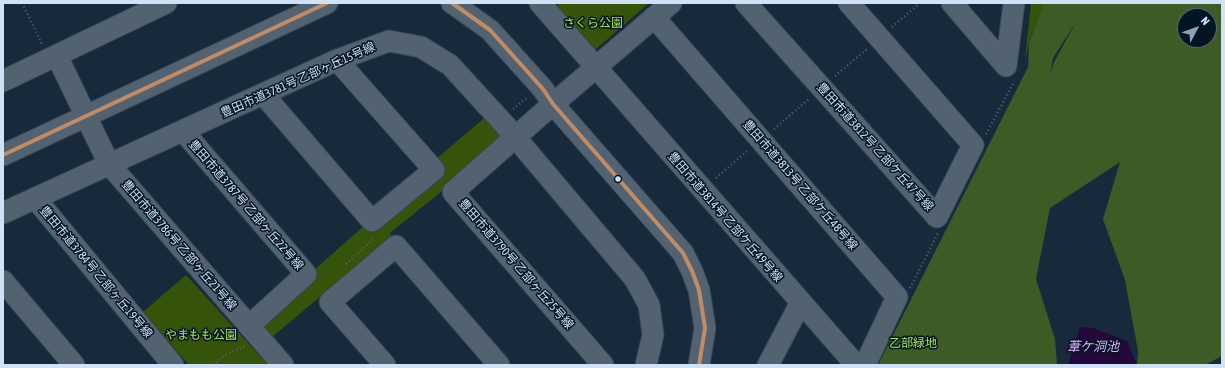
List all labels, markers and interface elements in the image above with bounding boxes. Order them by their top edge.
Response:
north arrow [1177,8,1217,48]
text: N [1199,14,1212,27]
park label: さくら公園 [563,16,623,30]
street label: 豊田市道3781号 乙部ヶ丘15号線 [219,39,377,121]
street label: 豊田市道3812号 乙部ケ丘47号線 [814,80,936,214]
street label: 豊田市道3813号 乙部ケ丘48号線 [740,117,860,253]
street label: 豊田市道3787号 乙部ヶ丘22号線 [186,137,306,273]
street label: 豊田市道3814号 乙部ケ丘49号線 [665,149,785,285]
unlabelled marker [613,174,623,184]
street label: 豊田市道3786号 乙部ヶ丘21号線 [119,177,239,313]
street label: 豊田市道3790号 乙部ヶ丘25号線 [456,196,576,332]
street label: 豊田市道3784号 乙部ヶ丘19号線 [37,203,155,341]
park label: やまもも公園 [165,328,237,342]
park label: 乙部緑地 [889,336,937,350]
water label: 葦ケ洞池 [1067,339,1119,355]

